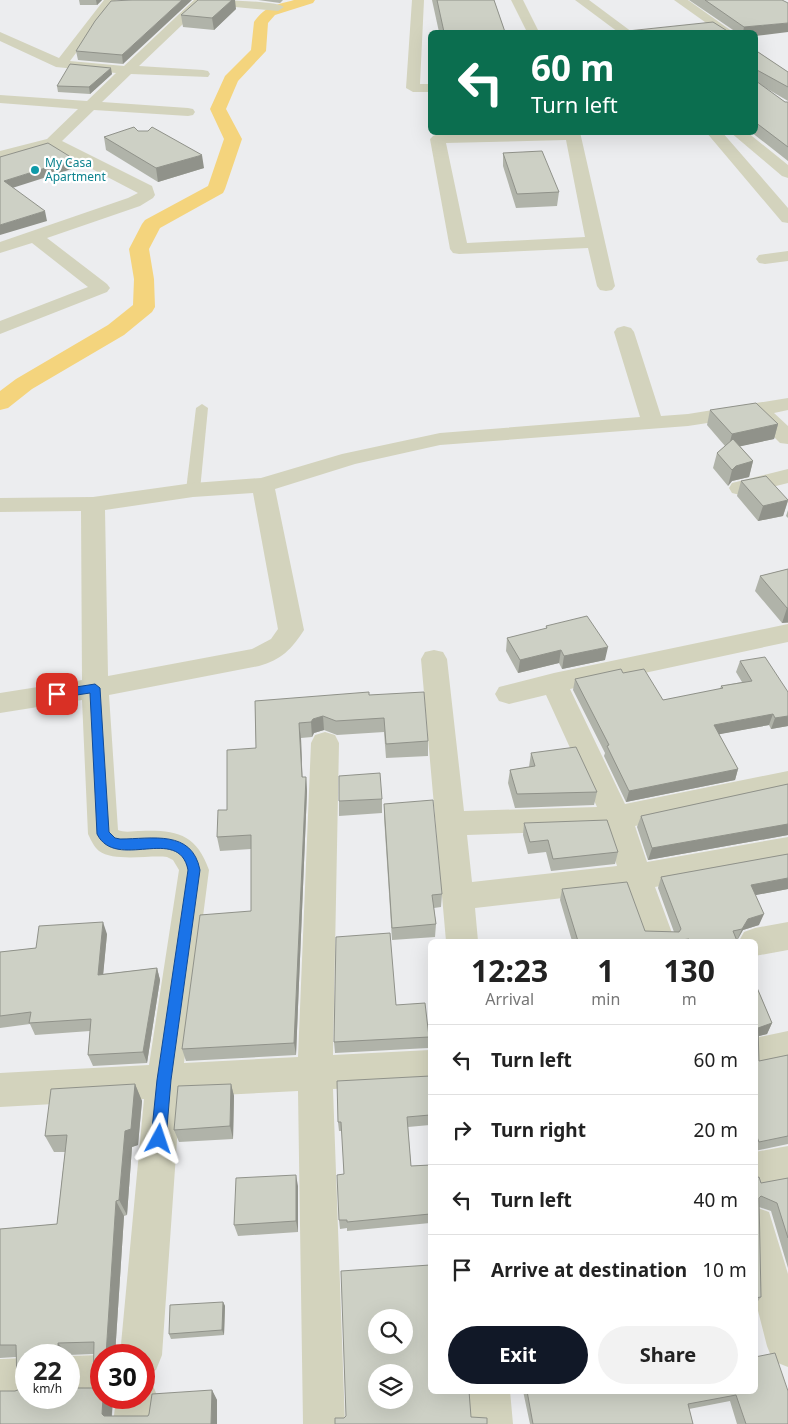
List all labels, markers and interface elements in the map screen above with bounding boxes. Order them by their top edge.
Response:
text: 60 m [531,44,614,91]
icon: left [448,50,513,115]
text: Turn left [531,89,618,119]
place label: My Casa Apartment [45,154,106,185]
marker: My Casa Apartment [29,164,41,176]
pin [36,673,78,715]
icon: arrive [43,680,71,708]
text: 12:23 [471,950,548,991]
text: 1 [597,950,614,991]
text: 130 [663,950,715,991]
text: Arrival [485,988,534,1010]
text: min [591,988,620,1010]
text: m [682,988,697,1010]
icon: left [448,1046,476,1074]
text: Turn left [491,1047,572,1073]
text: 60 m [694,1047,738,1073]
position arrow [132,1112,184,1164]
icon: right [448,1116,476,1144]
text: Turn right [491,1117,586,1143]
text: 20 m [694,1117,738,1143]
icon: left [448,1186,476,1214]
text: Turn left [491,1187,572,1213]
text: 40 m [694,1187,738,1213]
icon: arrive [448,1256,476,1284]
text: Arrive at destination [491,1257,687,1283]
text: 10 m [702,1257,747,1283]
map controls [368,1309,413,1409]
button: search [368,1309,413,1354]
button: Exit [448,1326,588,1384]
button: Share [598,1326,738,1384]
speed limit sign: 30 [90,1344,155,1409]
text: 22 [33,1353,62,1387]
button: layers [368,1364,413,1409]
text: km/h [33,1380,62,1397]

